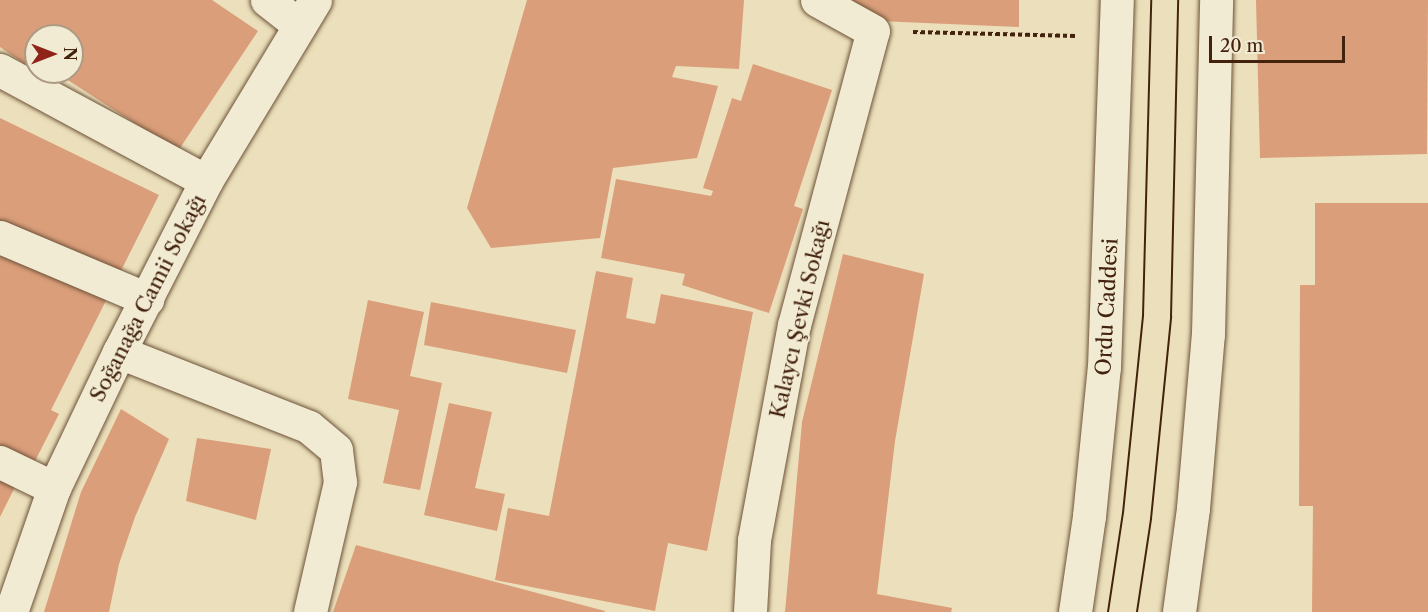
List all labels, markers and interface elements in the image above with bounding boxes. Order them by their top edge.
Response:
north arrow [24,24,84,84]
scale bar [1212,24,1348,62]
text: 20 m [1220,35,1263,57]
text: N [60,47,80,61]
street label: Soğanağa Camii Sokağı [85,190,211,406]
street label: Kalaycı Şevki Sokağı [765,217,835,421]
street label: Ordu Caddesi [1091,238,1123,376]

